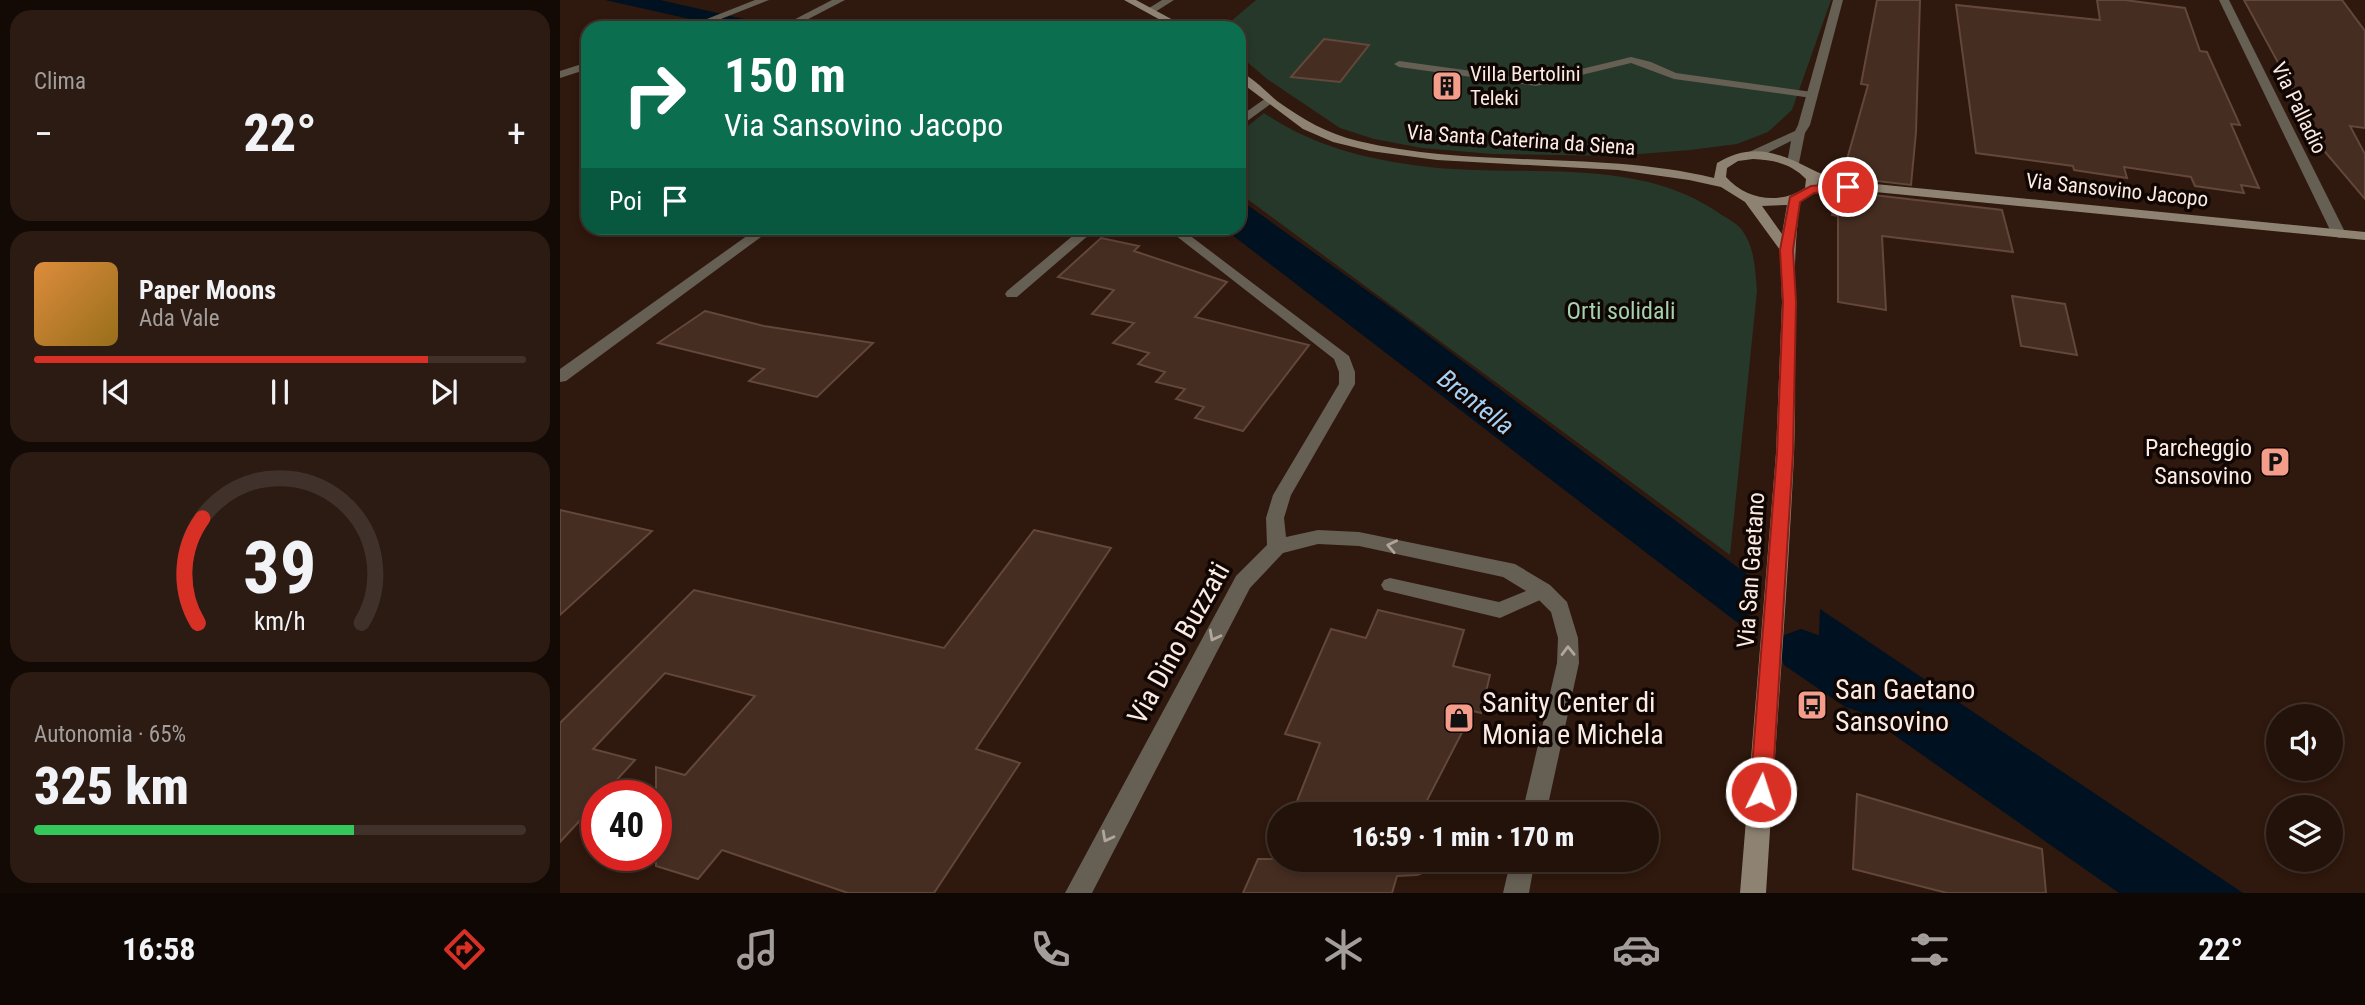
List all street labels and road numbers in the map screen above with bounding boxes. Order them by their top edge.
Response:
street label: Via Palladio [2267,58,2331,158]
street label: Via Santa Caterina da Siena [1406,120,1636,160]
street label: Via Sansovino Jacopo [2025,168,2209,212]
street label: Via San Gaetano [1732,491,1770,649]
street label: Via Dino Buzzati [1120,557,1236,730]

